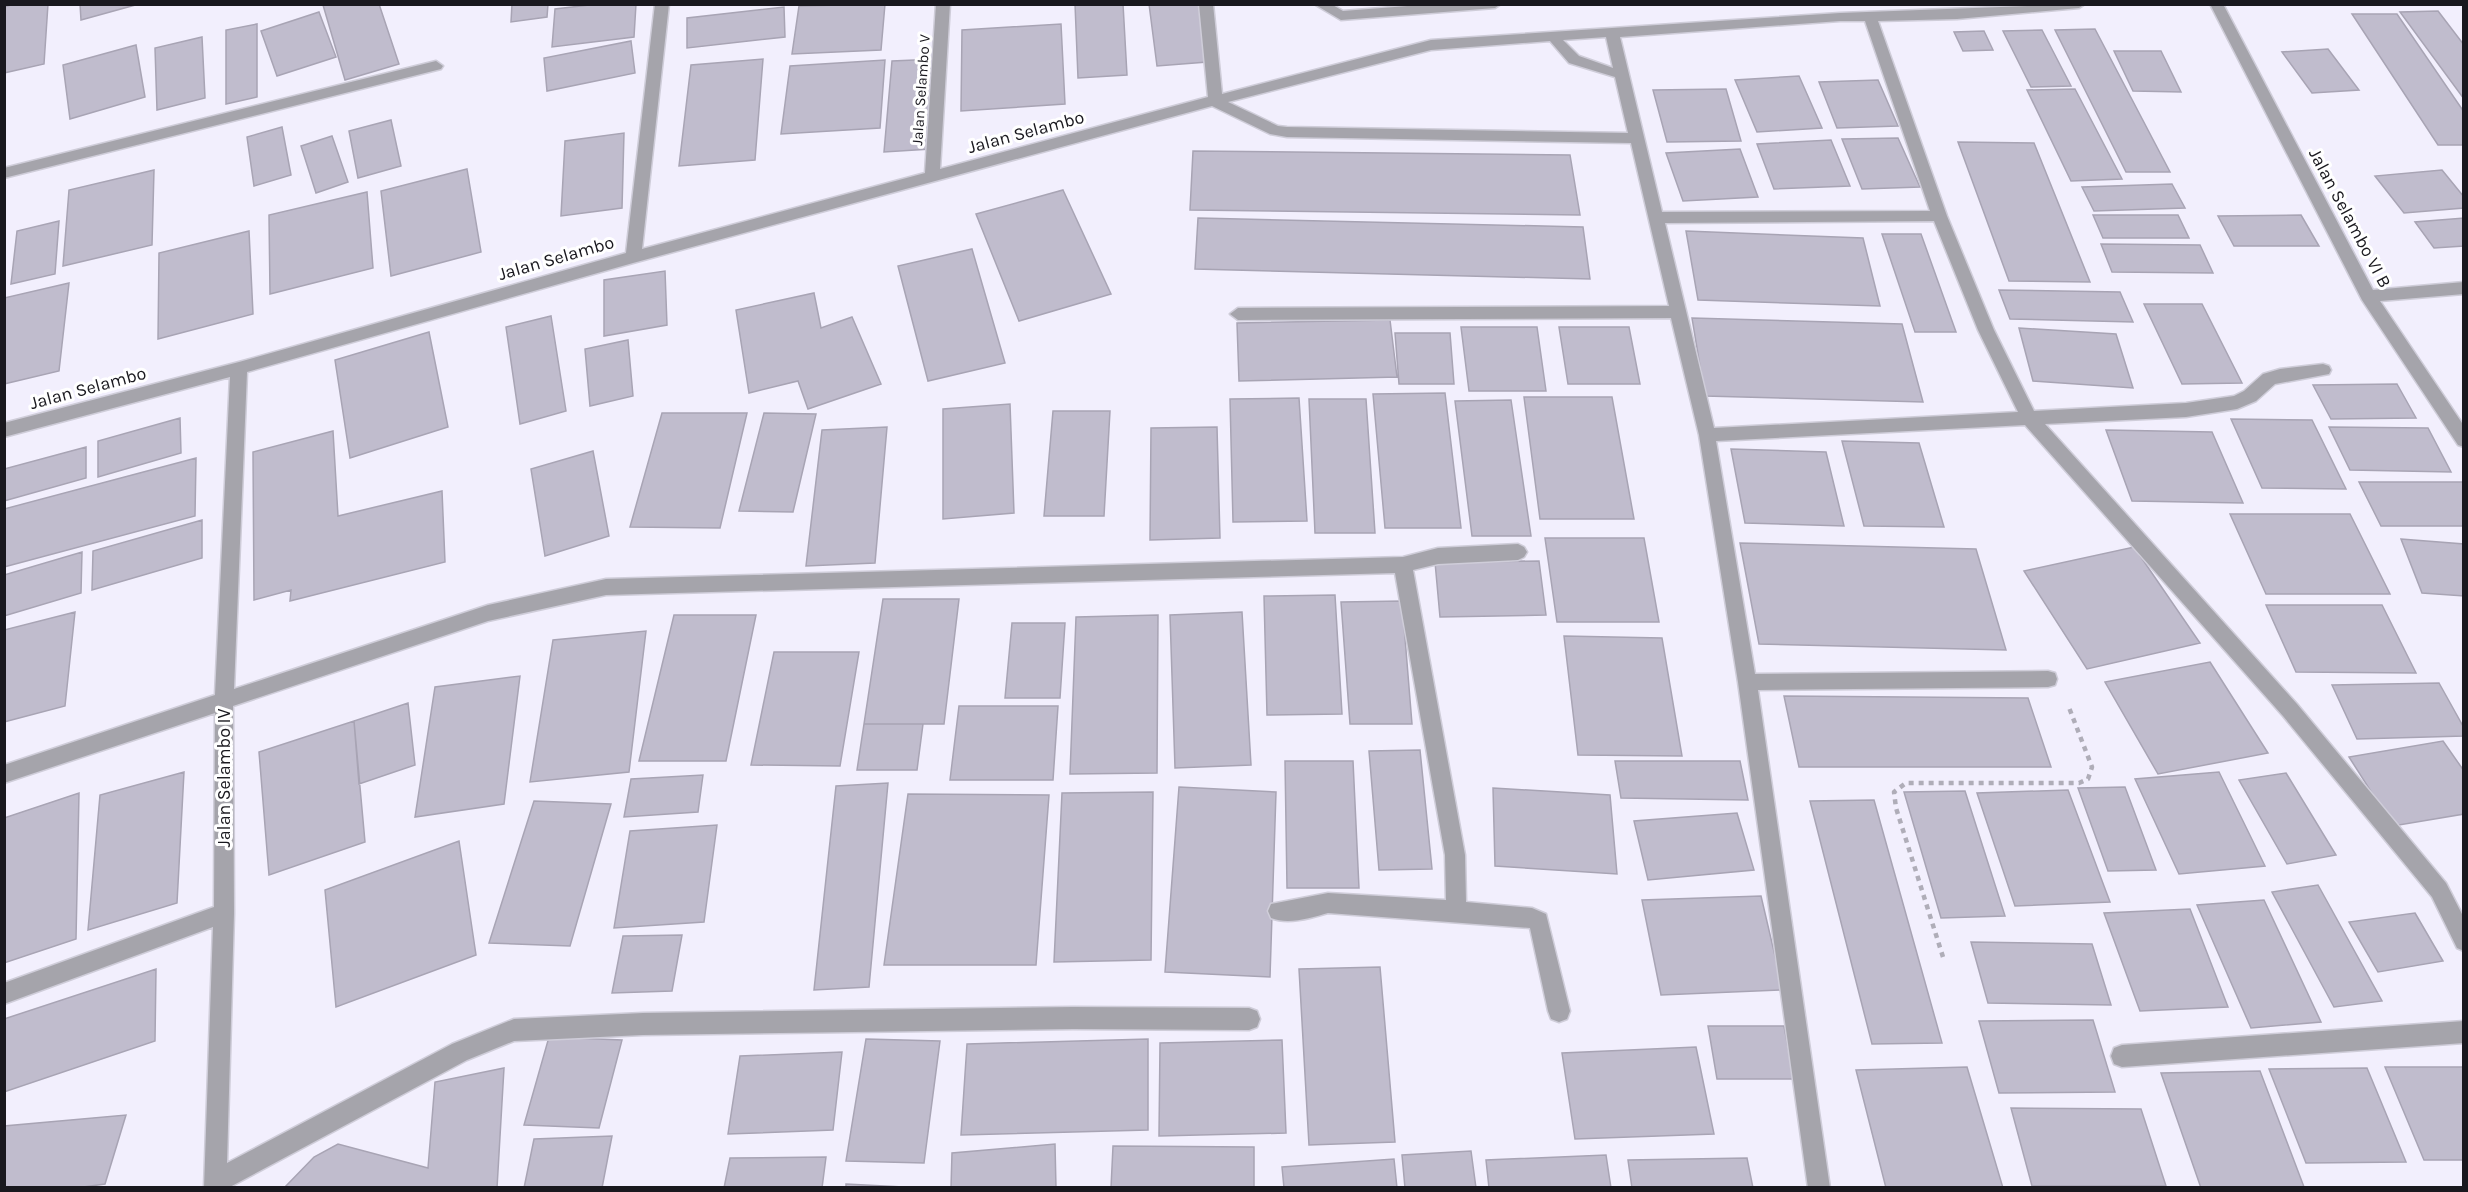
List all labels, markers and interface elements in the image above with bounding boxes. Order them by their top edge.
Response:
street label: Jalan Selambo V [908,33,934,146]
street label: Jalan Selambo [965,106,1087,158]
street label: Jalan Selambo VI B [2304,145,2396,291]
street label: Jalan Selambo [495,231,617,285]
street label: Jalan Selambo [27,362,149,414]
street label: Jalan Selambo IV [213,708,235,848]

